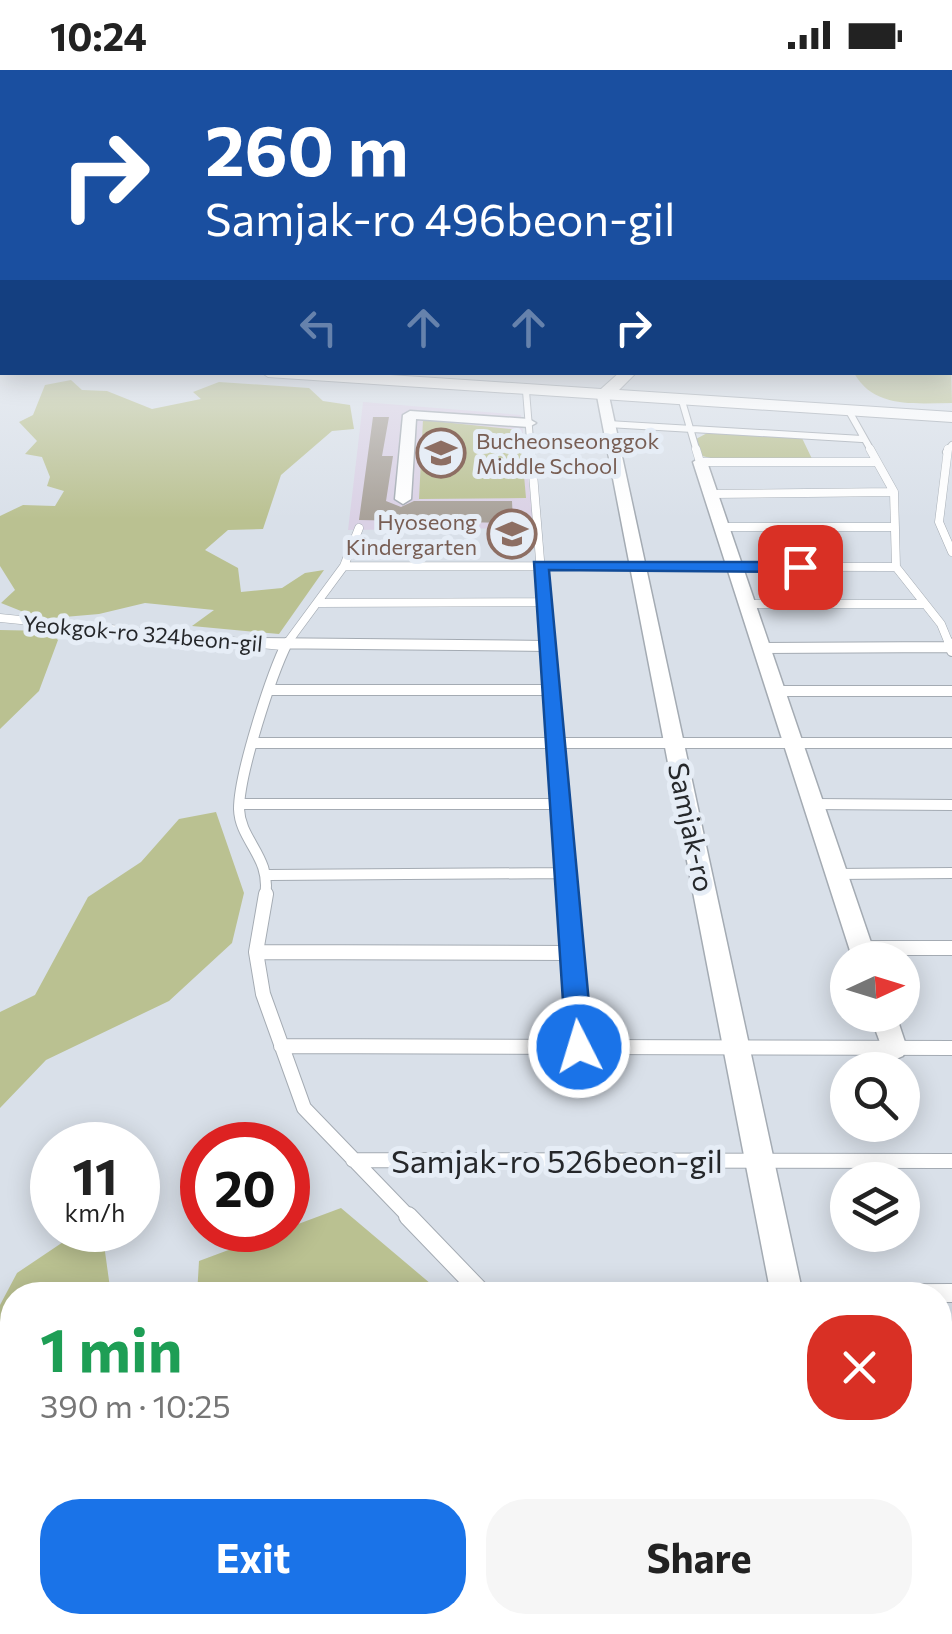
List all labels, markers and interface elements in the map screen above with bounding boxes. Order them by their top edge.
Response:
text: 10:24 [50,12,147,59]
text: 260 m [205,105,409,190]
icon: right [40,110,170,240]
text: Samjak-ro 496beon-gil [205,190,675,245]
icon: left [291,300,346,355]
icon: ahead [396,300,451,355]
icon: ahead [501,300,556,355]
icon: right [606,300,661,355]
school or university icon: Bucheonseonggok Middle School [415,427,467,479]
place label: Bucheonseonggok Middle School [476,427,659,479]
place label: Hyoseong Kindergarten [346,508,477,560]
school or university icon: Hyoseong Kindergarten [486,508,538,560]
pin [758,525,843,610]
icon: arrive [773,540,828,595]
street label: Yeokgok-ro 324beon-gil [22,609,264,657]
street label: Samjak-ro [662,759,722,895]
north arrow [830,942,920,1032]
map controls [830,942,920,1252]
position arrow [527,995,631,1099]
button: search [830,1052,920,1142]
speed limit sign: 20 [180,1122,310,1252]
street label: Samjak-ro 526beon-gil [391,1140,723,1180]
text: 11 [72,1144,118,1205]
button: layers [830,1162,920,1252]
text: km/h [65,1197,125,1227]
text: 1 min [40,1311,182,1384]
button: close [807,1315,912,1420]
text: 390 m · 10:25 [40,1385,231,1425]
button: Exit [40,1499,466,1614]
button: Share [486,1499,912,1614]

